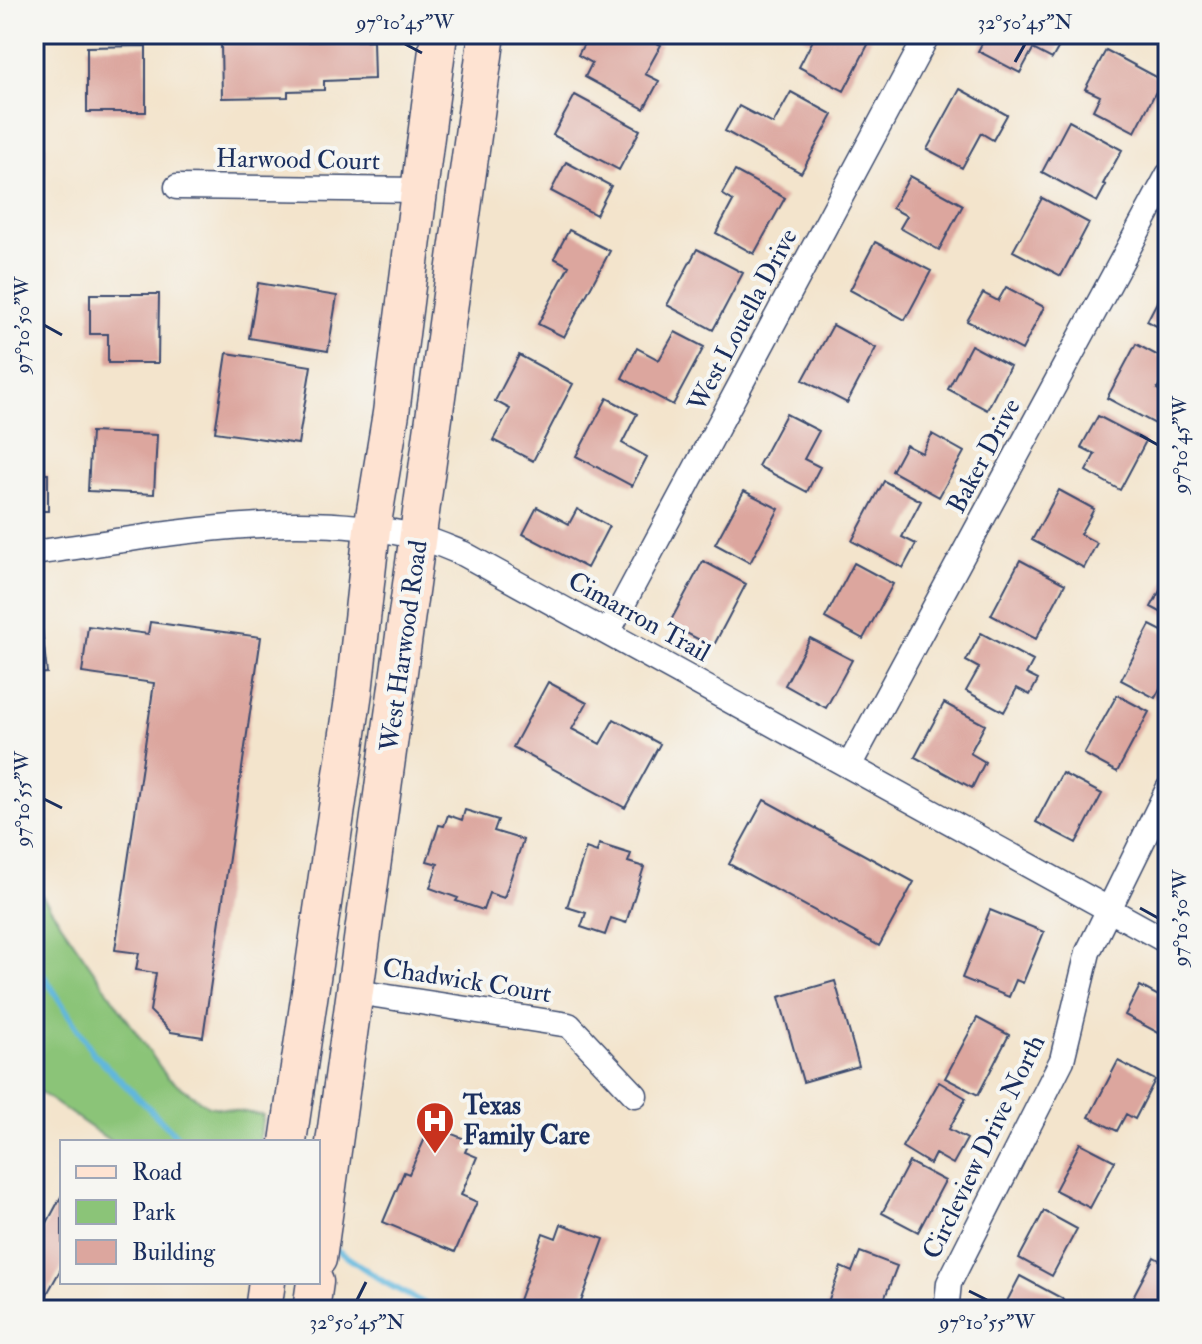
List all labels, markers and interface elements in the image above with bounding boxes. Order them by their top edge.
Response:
text: 97°10'45"W [354,10,454,35]
text: 32°50'45"N [977,10,1073,35]
street label: Harwood Court [216,143,380,177]
street label: West Louella Drive [681,223,805,418]
text: 97°10'50"W [10,276,35,375]
street label: Baker Drive [940,393,1028,519]
text: 97°10'45"W [1168,396,1193,496]
street label: West Harwood Road [373,538,435,755]
street label: Cimarron Trail [562,565,716,669]
text: 97°10'55"W [10,751,35,849]
text: 97°10'50"W [1168,869,1193,968]
street label: Chadwick Court [380,952,554,1010]
street label: Circleview Drive North [916,1029,1052,1264]
place label: Texas Family Care [462,1090,590,1153]
hospital icon: Texas Family Care [414,1100,456,1155]
legend [60,1140,320,1284]
text: Road [132,1157,182,1188]
text: Park [132,1197,176,1228]
text: Building [132,1237,216,1268]
text: 32°50'45"N [309,1310,405,1335]
text: 97°10'55"W [937,1310,1035,1335]

